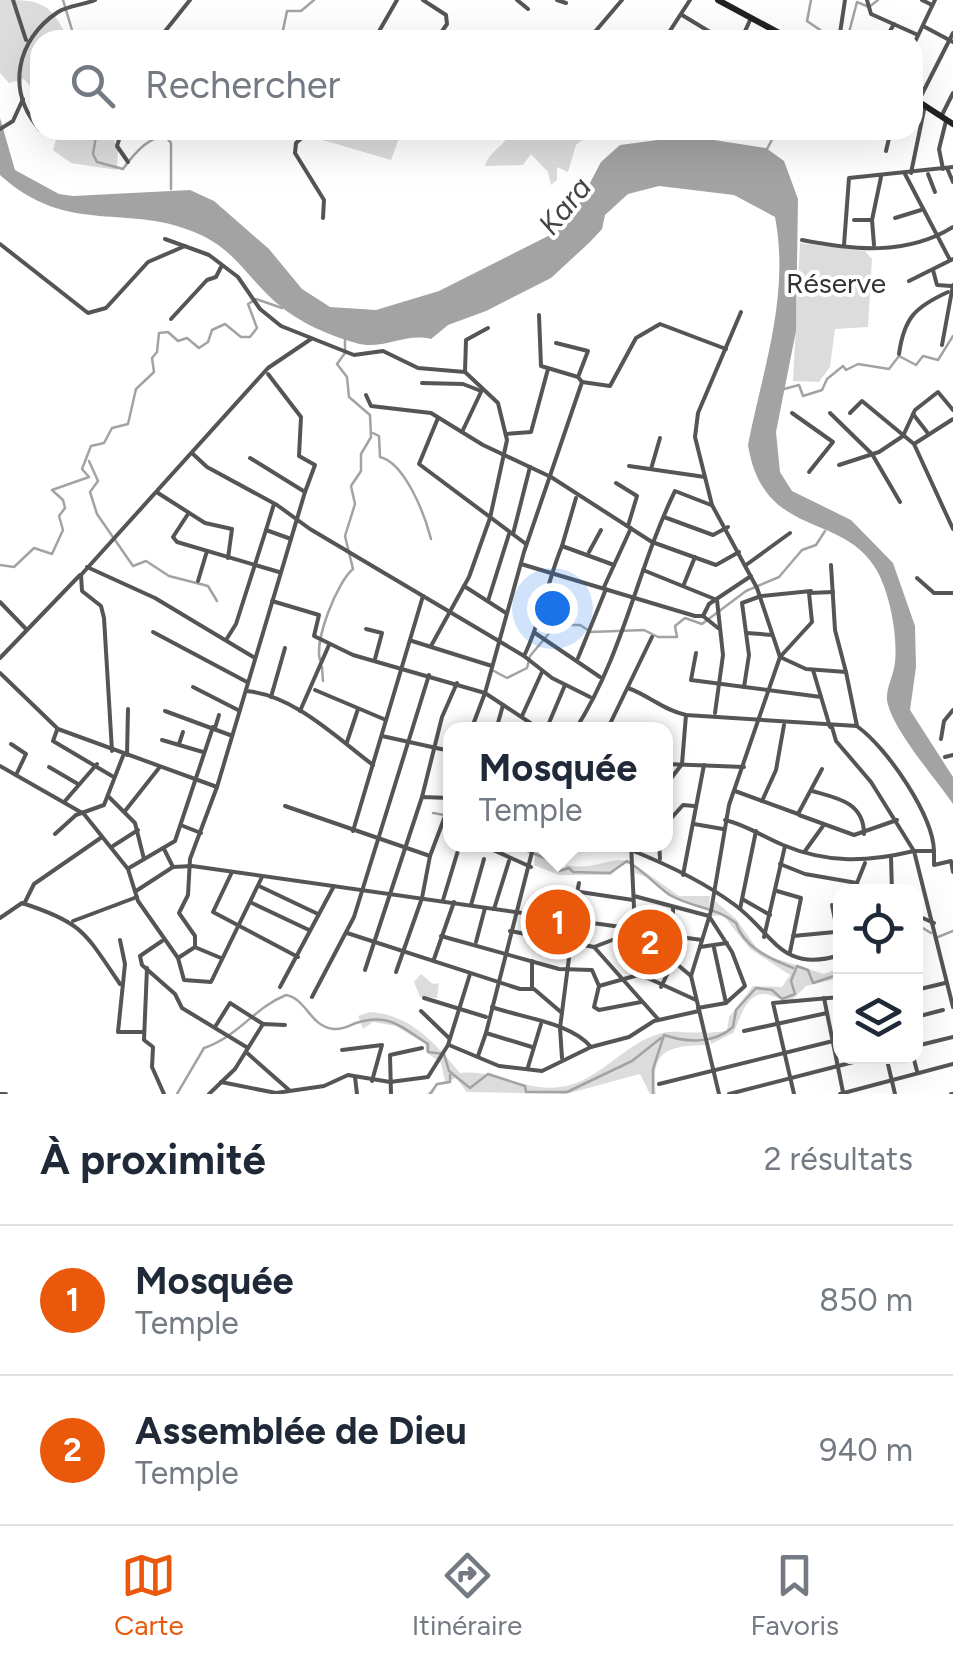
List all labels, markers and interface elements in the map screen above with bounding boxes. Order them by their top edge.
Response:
search box [30,30,923,140]
icon: search [65,58,120,113]
text: Rechercher [145,62,340,108]
water label: Kara [530,169,599,242]
park label: Réserve [786,266,886,300]
your location [527,583,578,634]
popup [443,722,673,852]
text: Mosquée [479,745,637,791]
text: Temple [479,791,583,829]
pin: 1 [526,884,590,960]
map controls [833,884,923,1064]
button: locate [833,884,923,974]
pin: 2 [618,904,682,980]
button: layers [833,974,923,1064]
text: À proximité [40,1134,266,1185]
text: 2 résultats [764,1140,913,1178]
text: Mosquée [135,1258,294,1304]
text: 1 [66,1281,79,1319]
text: 850 m [819,1281,913,1319]
text: Temple [135,1304,239,1342]
text: Assemblée de Dieu [135,1408,467,1454]
text: 2 [63,1431,82,1469]
text: 940 m [819,1431,913,1469]
text: Temple [135,1454,239,1492]
tab: Carte [114,1548,184,1642]
tab: Itinéraire [412,1548,522,1642]
tab: Favoris [750,1548,839,1642]

